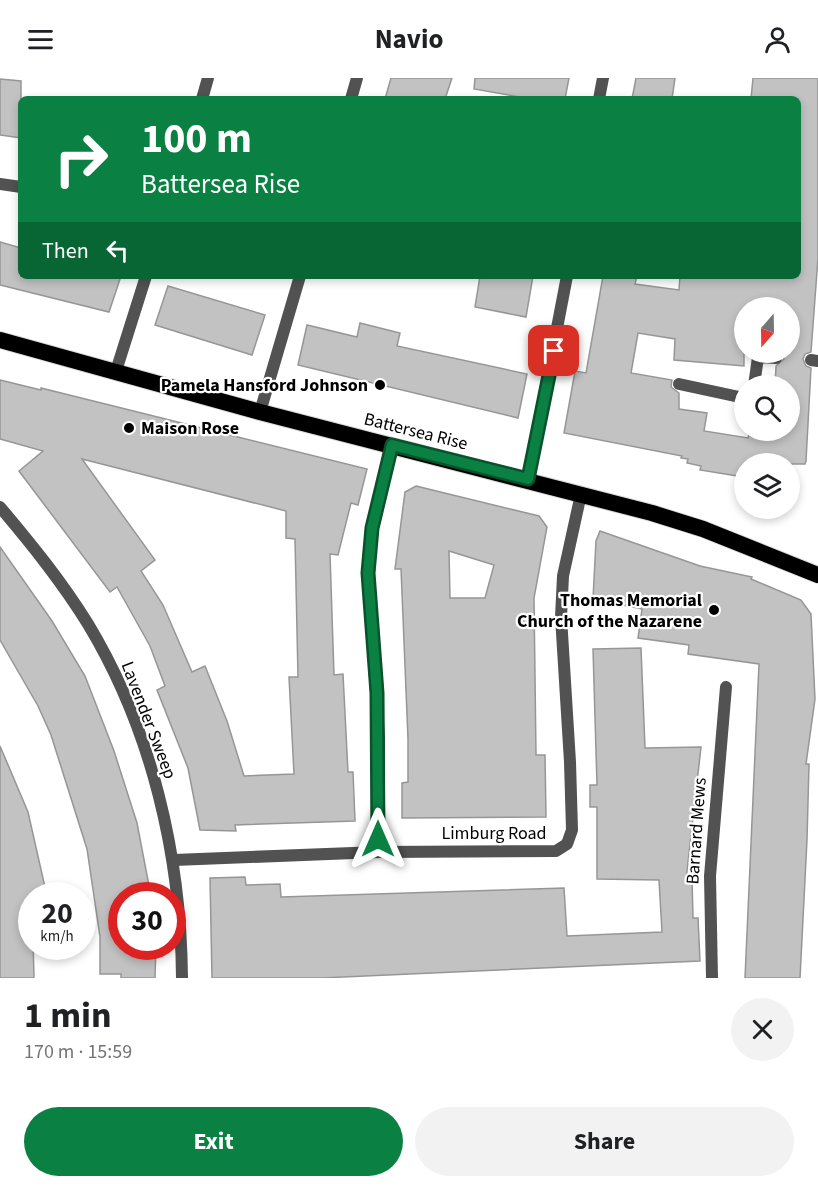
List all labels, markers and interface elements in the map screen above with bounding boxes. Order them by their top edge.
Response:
text: Navio [375,20,443,59]
icon: menu [24,23,57,56]
icon: person [761,23,794,56]
text: 100 m [141,109,252,169]
icon: right [42,120,120,198]
text: Battersea Rise [141,165,300,204]
icon: left [101,234,134,267]
text: Then [42,235,89,267]
north arrow [734,297,800,363]
map controls [734,297,800,519]
pin [528,325,579,376]
icon: arrive [537,334,570,367]
place label: Pamela Hansford Johnson [161,373,368,398]
button: search [734,375,800,441]
marker: Pamela Hansford Johnson [373,378,387,392]
street label: Battersea Rise [361,407,470,456]
place label: Maison Rose [141,416,239,441]
marker: Maison Rose [122,421,136,435]
button: layers [734,453,800,519]
place label: Thomas Memorial Church of the Nazarene [517,588,702,634]
marker: Thomas Memorial Church of the Nazarene [707,603,721,617]
street label: Lavender Sweep [115,658,182,783]
street label: Barnard Mews [680,777,713,885]
position arrow [346,807,410,871]
street label: Limburg Road [441,821,547,846]
speed limit sign: 30 [108,882,186,960]
text: 20 [41,892,73,935]
text: km/h [40,926,74,947]
text: 1 min [24,990,112,1041]
button: close [731,998,794,1061]
text: 170 m · 15:59 [24,1038,132,1066]
button: Exit [24,1107,403,1176]
button: Share [415,1107,794,1176]

